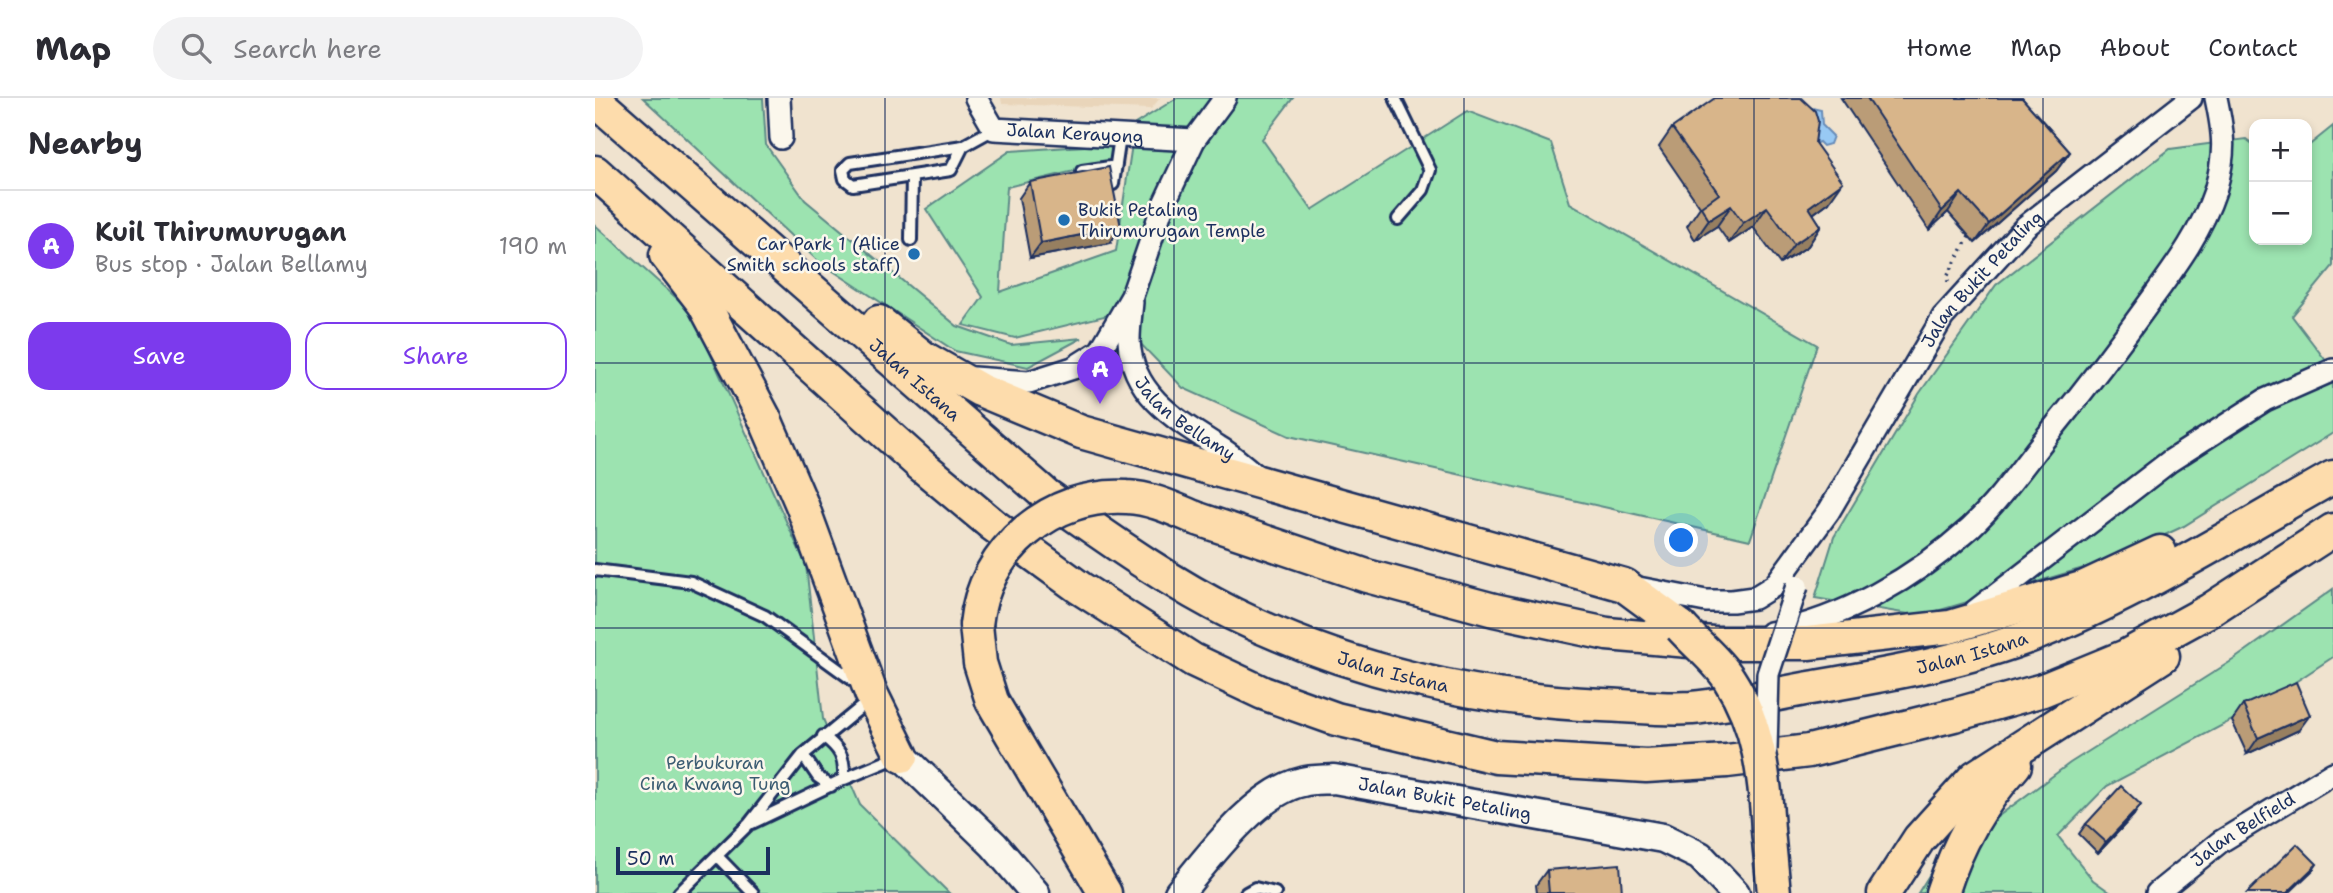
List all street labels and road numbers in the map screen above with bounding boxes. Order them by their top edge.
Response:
street label: Jalan Kerayong [1006,118,1144,149]
street label: Jalan Bukit Petaling [1916,205,2048,352]
street label: Jalan Istana [864,333,966,427]
street label: Jalan Bellamy [1129,372,1240,466]
street label: Jalan Istana [1914,626,2031,680]
street label: Jalan Istana [1334,646,1451,698]
street label: Jalan Bukit Petaling [1356,772,1533,826]
street label: Jalan Belfield [2186,787,2300,873]

